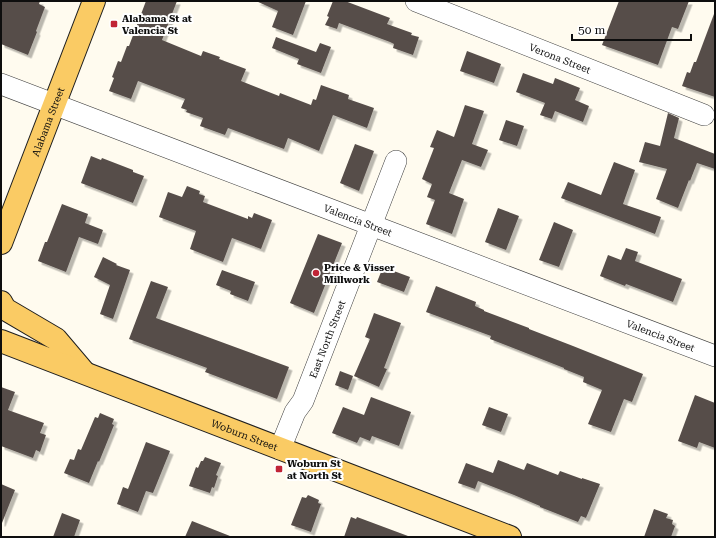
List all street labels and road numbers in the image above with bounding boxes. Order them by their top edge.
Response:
street label: Verona Street [528,41,593,75]
street label: Alabama Street [29,85,66,158]
street label: Valencia Street [322,202,394,238]
street label: East North Street [307,298,347,380]
street label: Valencia Street [625,317,697,353]
street label: Woburn Street [210,417,280,453]

